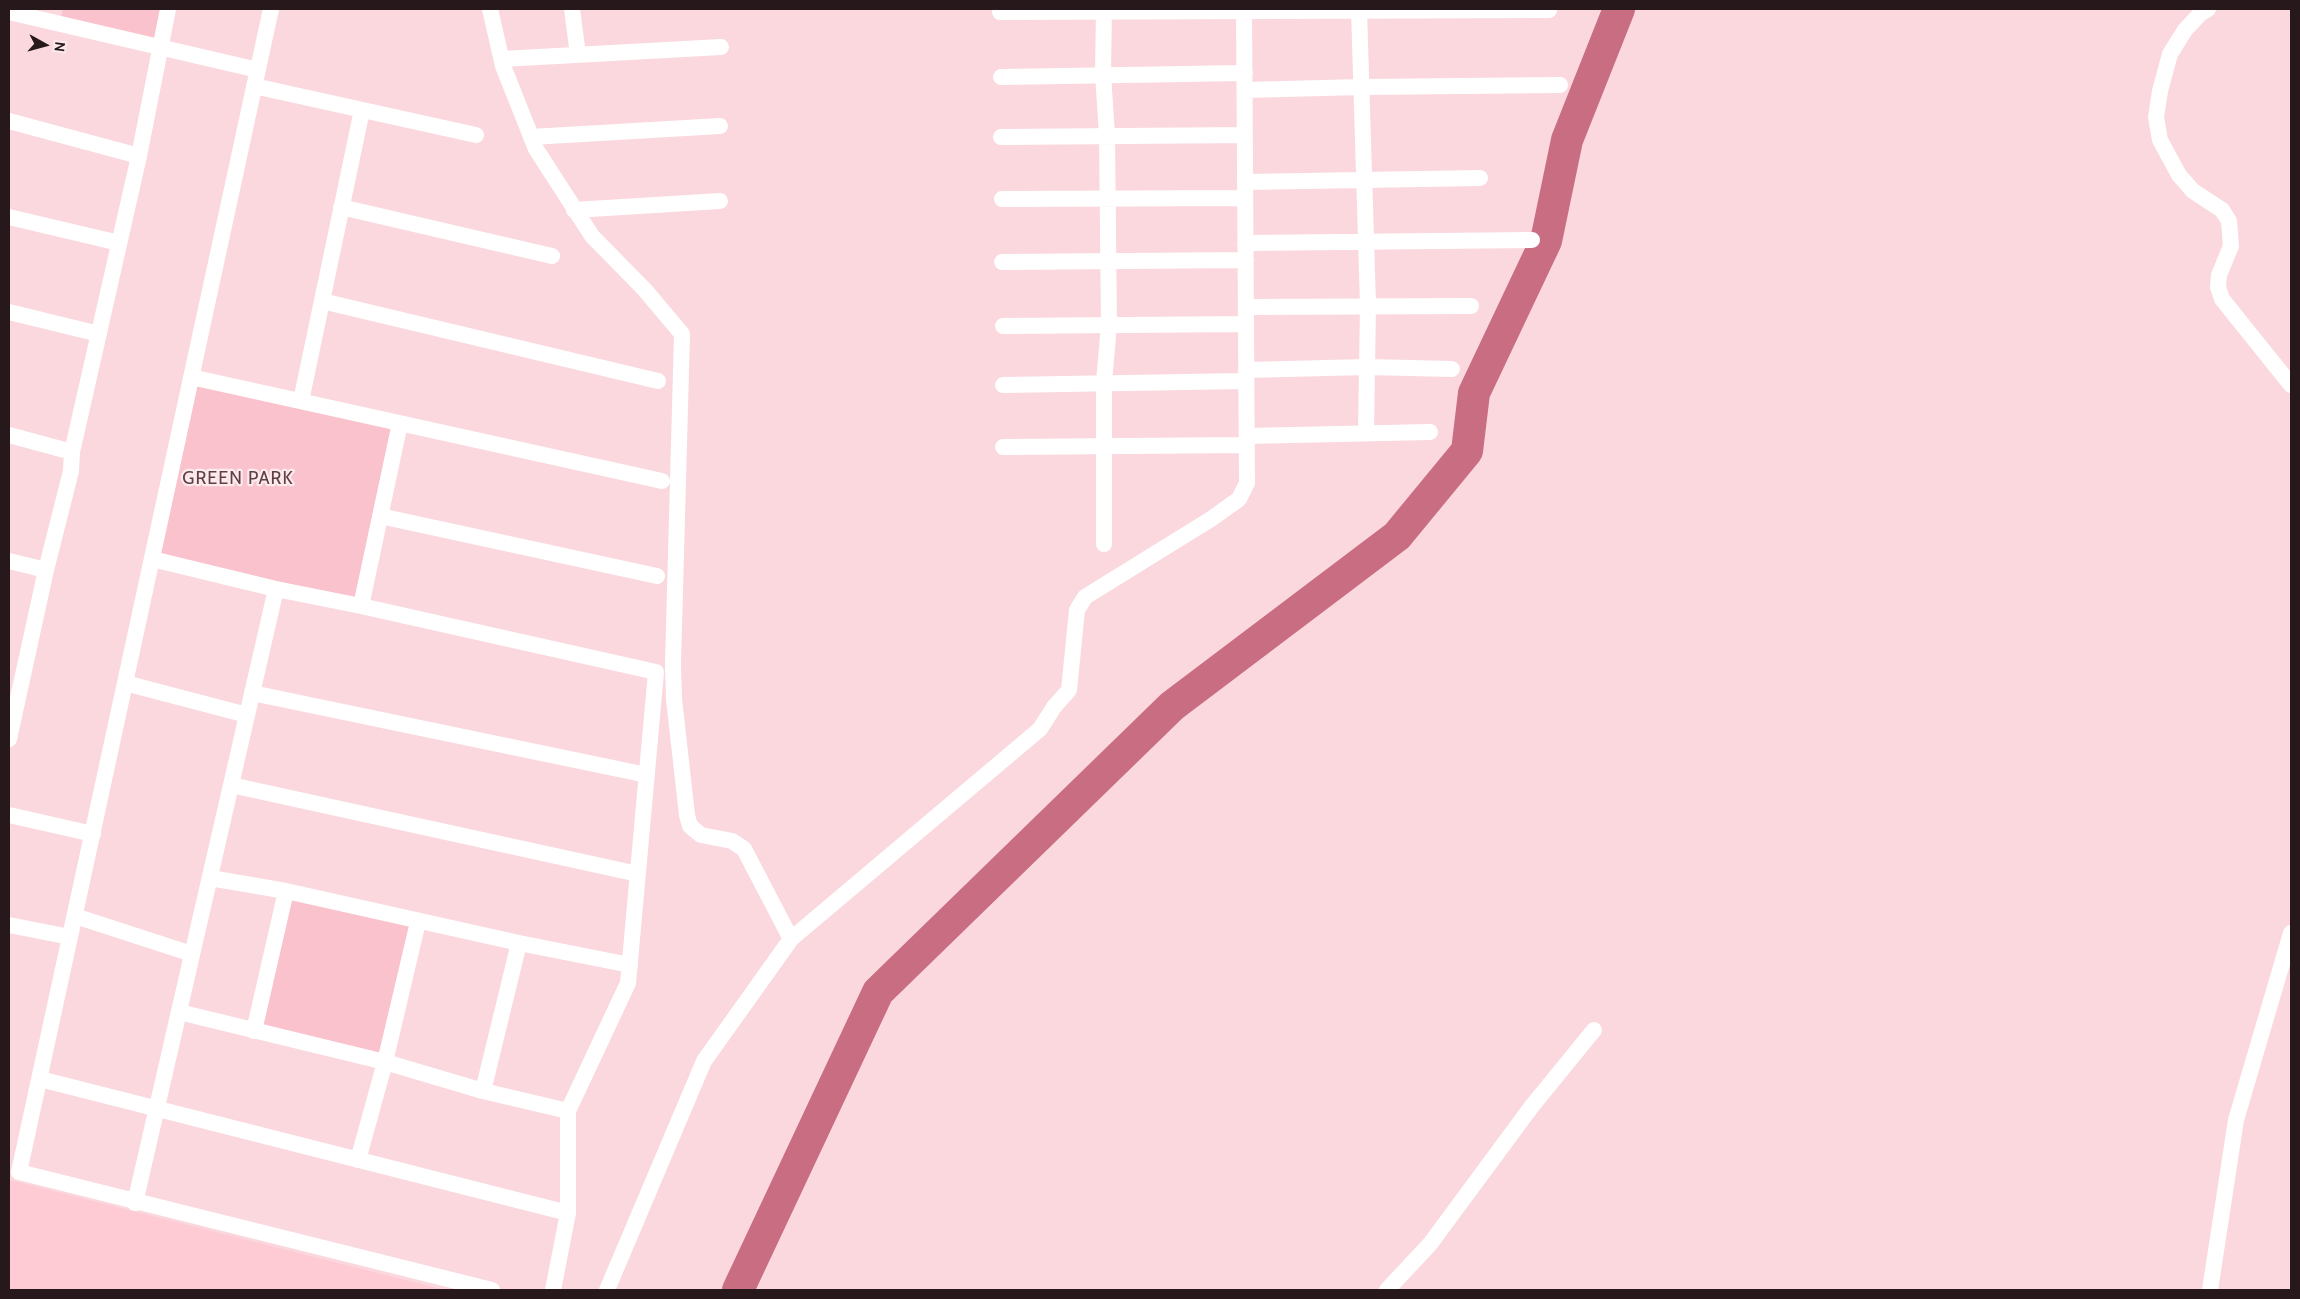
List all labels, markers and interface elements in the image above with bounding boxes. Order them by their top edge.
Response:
north arrow [20,20,70,70]
text: N [50,41,69,53]
district label: GREEN PARK [181,468,295,490]

